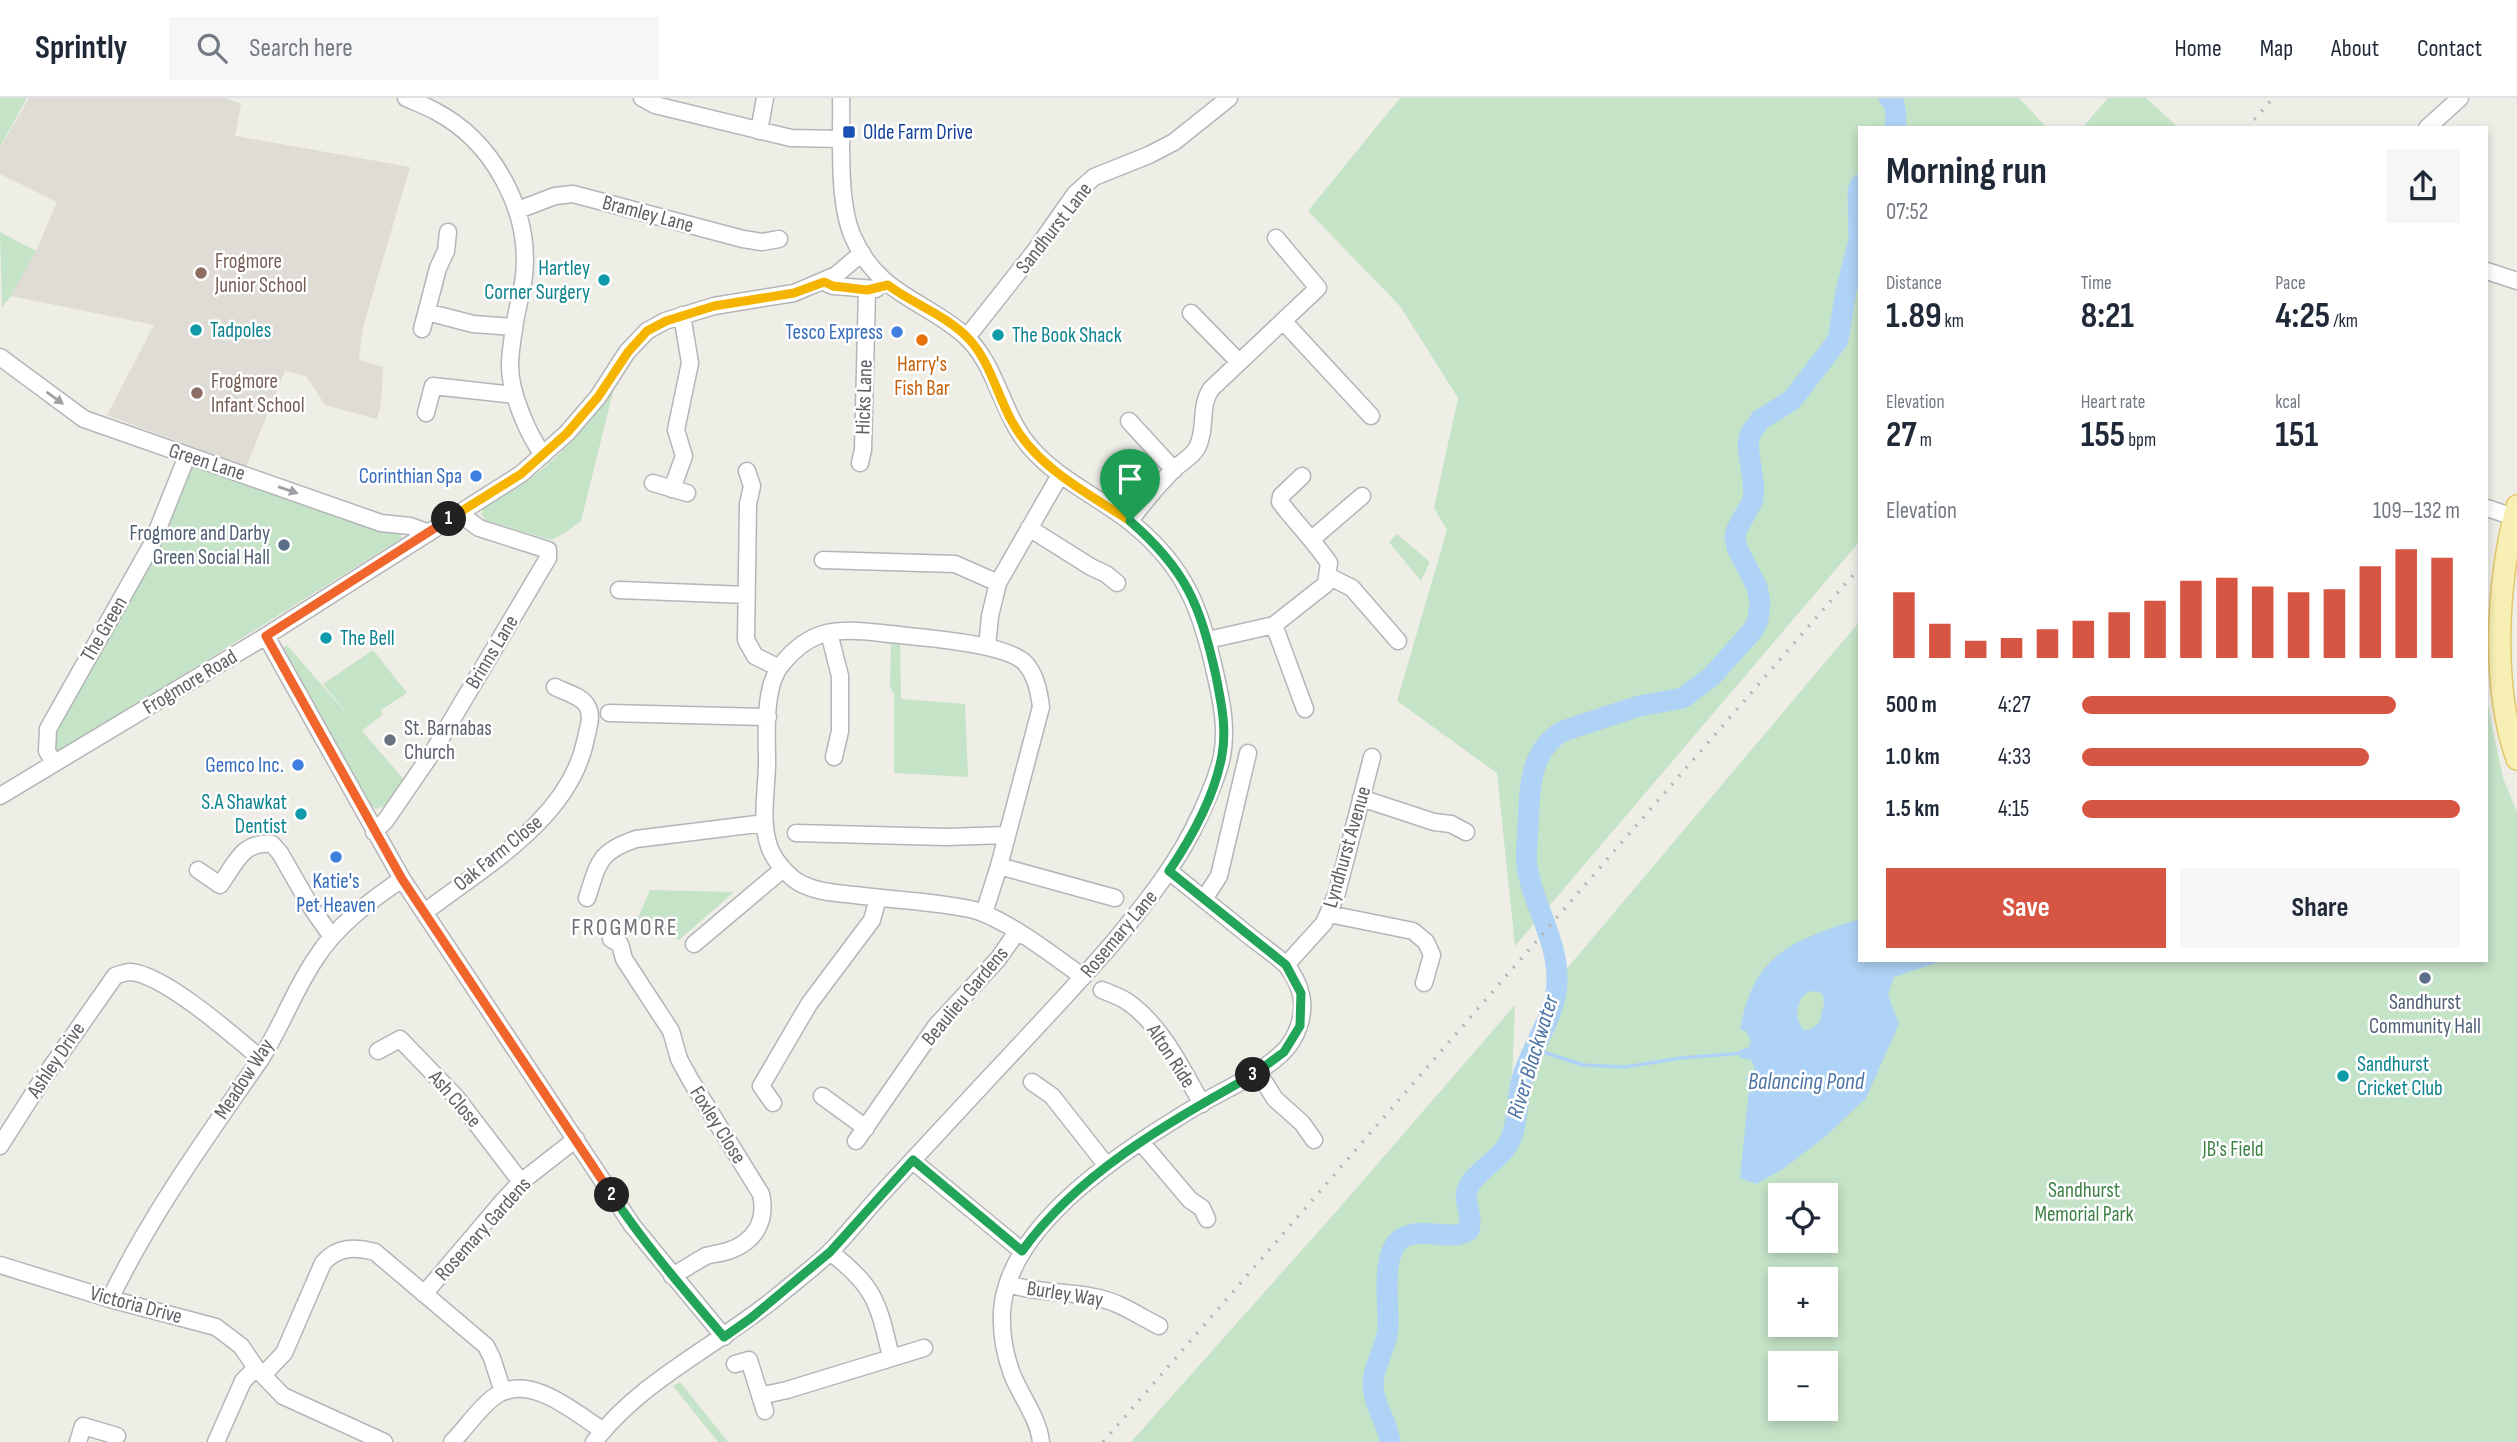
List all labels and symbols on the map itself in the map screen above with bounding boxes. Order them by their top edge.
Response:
place label: Olde Farm Drive [863,120,973,145]
marker: Olde Farm Drive [841,124,857,140]
street label: Sandhurst Lane [1011,177,1097,279]
street label: Bramley Lane [600,190,696,238]
place label: Frogmore Junior School [214,249,307,298]
place label: Hartley Corner Surgery [484,256,590,305]
marker: Frogmore Junior School [193,265,209,281]
marker: Hartley Corner Surgery [596,272,612,288]
place label: Tadpoles [210,318,271,343]
place label: Tesco Express [785,320,883,345]
marker: Tadpoles [188,322,204,338]
place label: The Book Shack [1012,323,1122,348]
marker: Tesco Express [889,324,905,340]
marker: The Book Shack [990,327,1006,343]
marker: Harry's Fish Bar [914,332,930,348]
place label: Harry's Fish Bar [894,352,950,401]
street label: Hicks Lane [850,359,878,435]
place label: Frogmore Infant School [211,369,305,418]
marker: Frogmore Infant School [189,385,205,401]
one-way arrow [45,391,64,405]
street label: Green Lane [166,438,248,486]
pin [1100,449,1160,521]
place label: Corinthian Spa [359,464,462,489]
marker: Corinthian Spa [468,468,484,484]
one-way arrow [277,485,298,496]
pin: 1 [432,502,466,536]
place label: Frogmore and Darby Green Social Hall [130,521,270,570]
marker: Frogmore and Darby Green Social Hall [276,537,292,553]
street label: The Green [75,592,133,666]
street label: Brinns Lane [460,611,524,693]
place label: The Bell [340,626,395,651]
marker: The Bell [318,630,334,646]
street label: Frogmore Road [138,644,242,720]
place label: St. Barnabas Church [404,716,492,765]
marker: St. Barnabas Church [382,732,398,748]
place label: Gemco Inc. [205,753,284,778]
marker: Gemco Inc. [290,757,306,773]
street label: Lyndhurst Avenue [1318,783,1376,911]
place label: S.A Shawkat Dentist [201,790,287,839]
marker: S.A Shawkat Dentist [293,806,309,822]
street label: Oak Farm Close [449,810,547,896]
marker: Katie's Pet Heaven [328,849,344,865]
place label: Katie's Pet Heaven [296,869,376,918]
street label: Rosemary Lane [1075,885,1163,983]
district label: FROGMORE [571,913,679,942]
street label: Beaulieu Gardens [916,941,1014,1051]
marker: Sandhurst Community Hall [2417,970,2433,986]
place label: Sandhurst Community Hall [2369,990,2481,1039]
water label: River Blackwater [1501,991,1565,1122]
street label: Ashley Drive [21,1017,90,1103]
street label: Alton Ride [1141,1018,1201,1093]
street label: Meadow Way [209,1034,279,1124]
place label: Sandhurst Cricket Club [2357,1052,2443,1101]
pin: 3 [1236,1058,1270,1093]
street label: Ash Close [423,1064,487,1133]
water label: Balancing Pond [1748,1068,1865,1096]
marker: Sandhurst Cricket Club [2335,1068,2351,1084]
street label: Foxley Close [684,1082,752,1168]
park label: JB's Field [2201,1137,2264,1162]
street label: Rosemary Gardens [430,1172,536,1286]
pin: 2 [594,1178,630,1212]
park label: Sandhurst Memorial Park [2034,1178,2134,1227]
street label: Burley Way [1025,1276,1105,1312]
street label: Victoria Drive [87,1281,185,1329]

